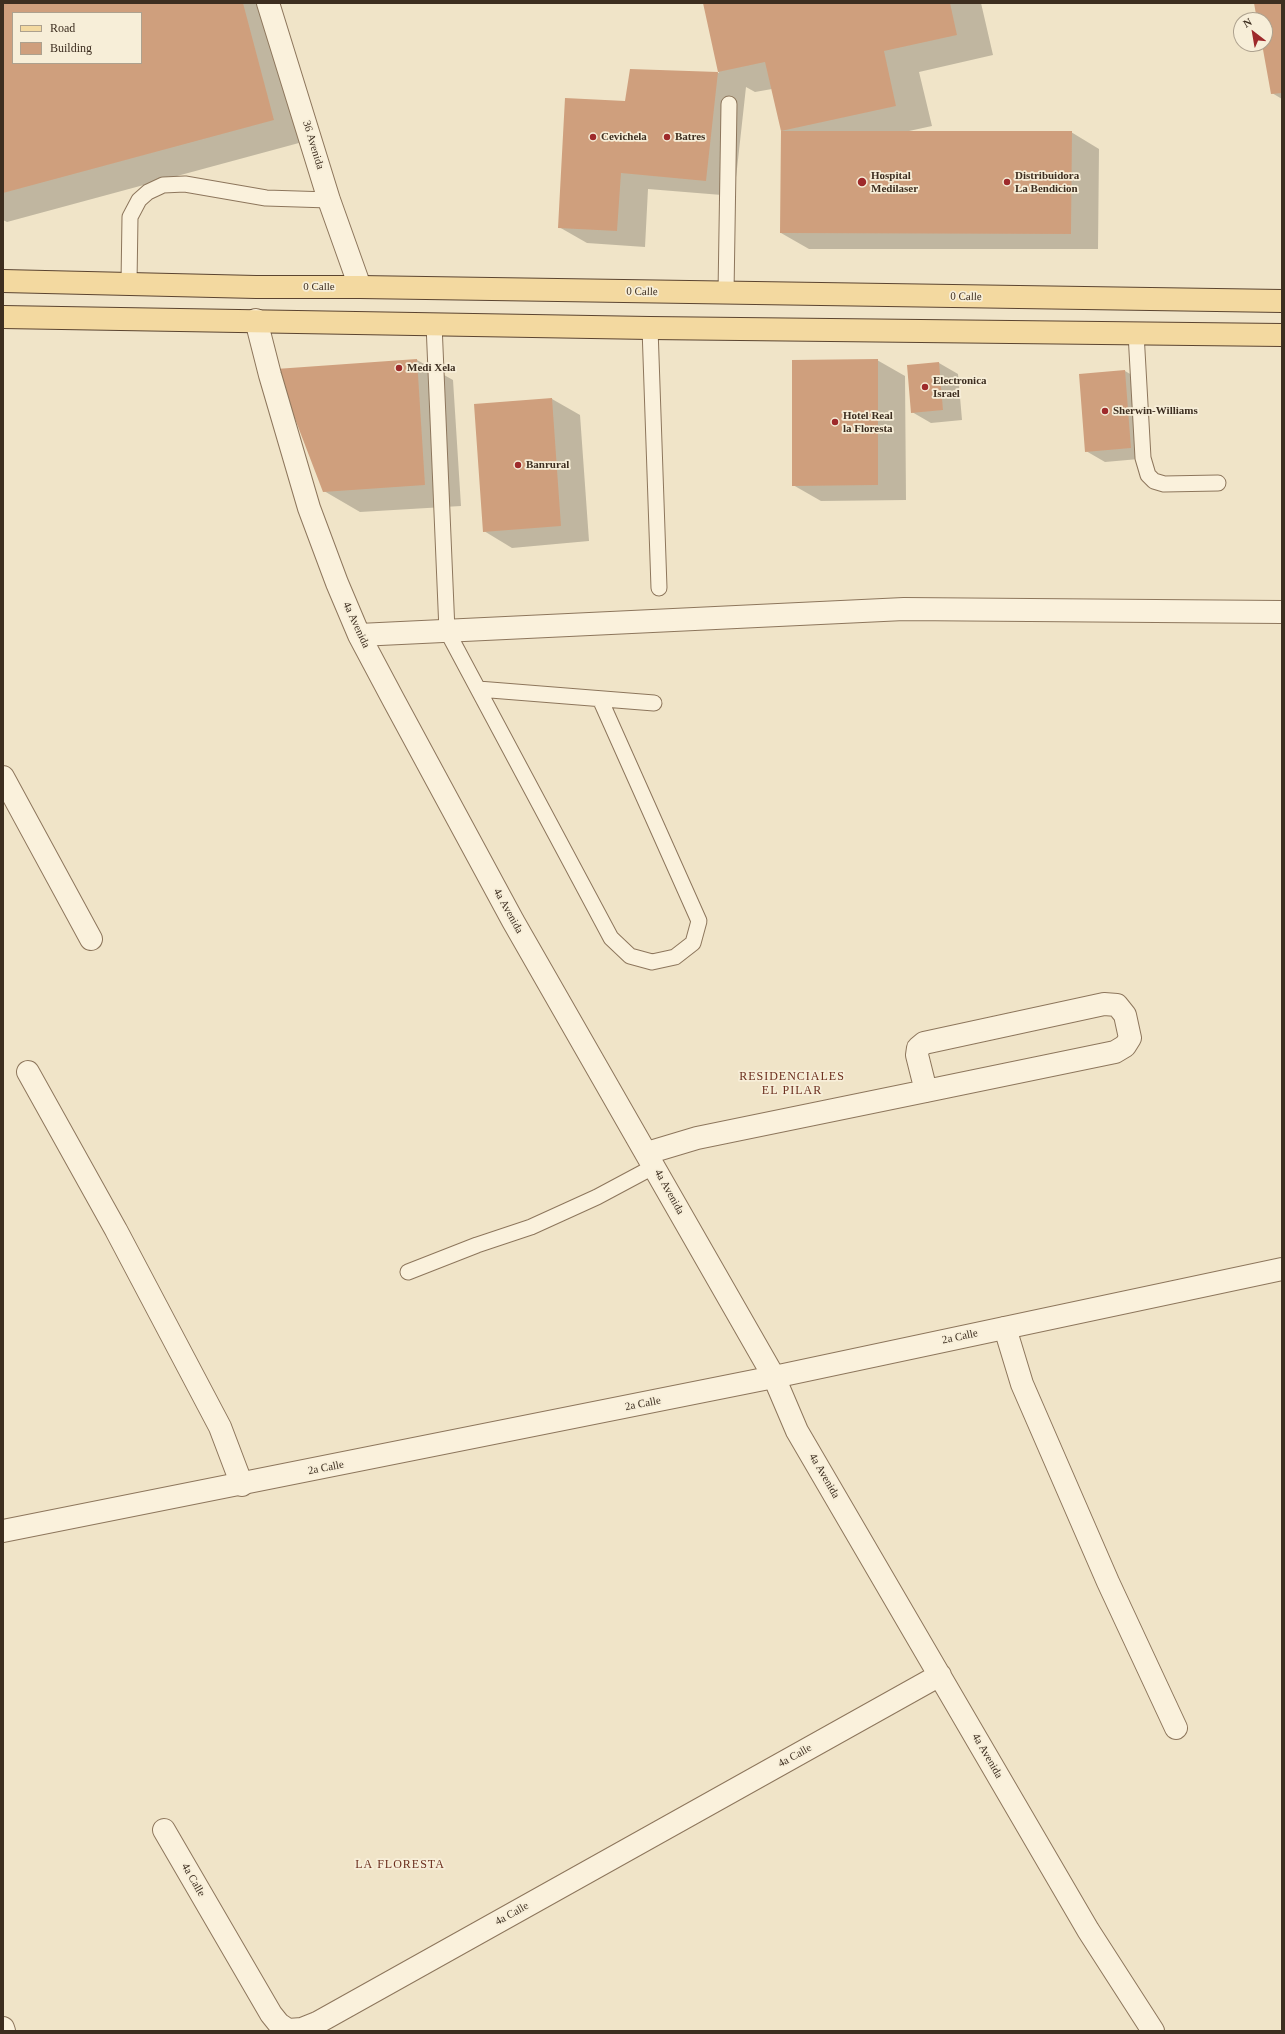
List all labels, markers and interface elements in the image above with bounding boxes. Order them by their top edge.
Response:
legend [12,12,142,64]
north arrow [1233,12,1273,52]
text: N [1241,15,1254,30]
text: Road [50,21,75,35]
text: Building [50,41,92,55]
street label: 36 Avenida [299,119,327,171]
place label: Cevichela [601,130,647,144]
place label: Batres [675,130,705,144]
marker: Cevichela [588,132,598,142]
marker: Batres [662,132,672,142]
place label: Hospital Medilaser [871,169,918,195]
place label: Distribuidora La Bendicion [1015,169,1079,195]
marker: Hospital Medilaser [856,176,868,188]
marker: Distribuidora La Bendicion [1002,177,1012,187]
street label: 0 Calle [303,280,335,294]
street label: 0 Calle [626,285,658,299]
street label: 0 Calle [950,290,982,304]
place label: Medi Xela [407,361,456,375]
marker: Medi Xela [394,363,404,373]
place label: Electronica Israel [933,374,987,400]
marker: Electronica Israel [920,382,930,392]
place label: Sherwin-Williams [1113,404,1198,418]
marker: Sherwin-Williams [1100,406,1110,416]
place label: Hotel Real la Floresta [843,409,893,435]
marker: Hotel Real la Floresta [830,417,840,427]
place label: Banrural [526,458,569,472]
marker: Banrural [513,460,523,470]
street label: 4a Avenida [340,600,372,650]
street label: 4a Avenida [490,886,526,936]
district label: RESIDENCIALES EL PILAR [739,1070,845,1098]
street label: 4a Avenida [651,1167,687,1217]
street label: 2a Calle [941,1327,979,1347]
street label: 2a Calle [624,1394,662,1414]
street label: 4a Avenida [806,1451,842,1501]
street label: 2a Calle [307,1458,345,1478]
street label: 4a Avenida [969,1731,1005,1781]
street label: 4a Calle [776,1741,814,1771]
district label: LA FLORESTA [355,1858,445,1872]
street label: 4a Calle [178,1861,208,1899]
street label: 4a Calle [493,1899,531,1929]

